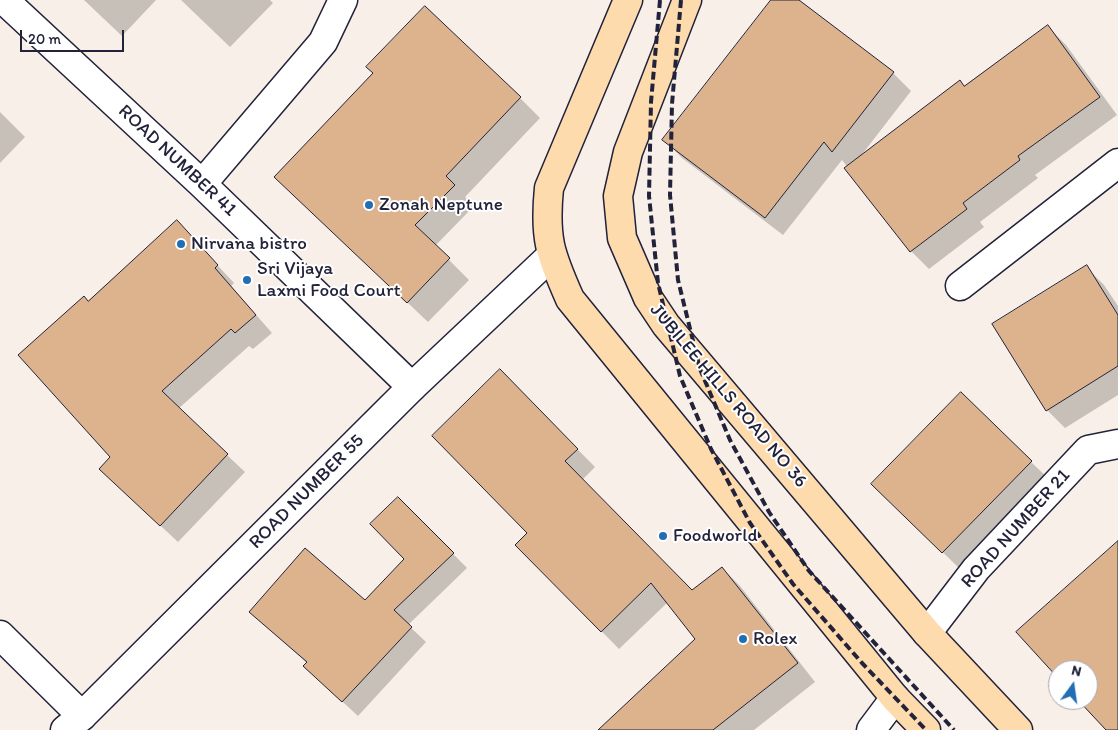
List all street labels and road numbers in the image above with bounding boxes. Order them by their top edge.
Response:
street label: ROAD NUMBER 41 [113,100,241,222]
street label: JUBILEE HILLS ROAD NO 36 [644,299,812,493]
street label: ROAD NUMBER 55 [245,430,369,554]
street label: ROAD NUMBER 21 [957,465,1075,593]

